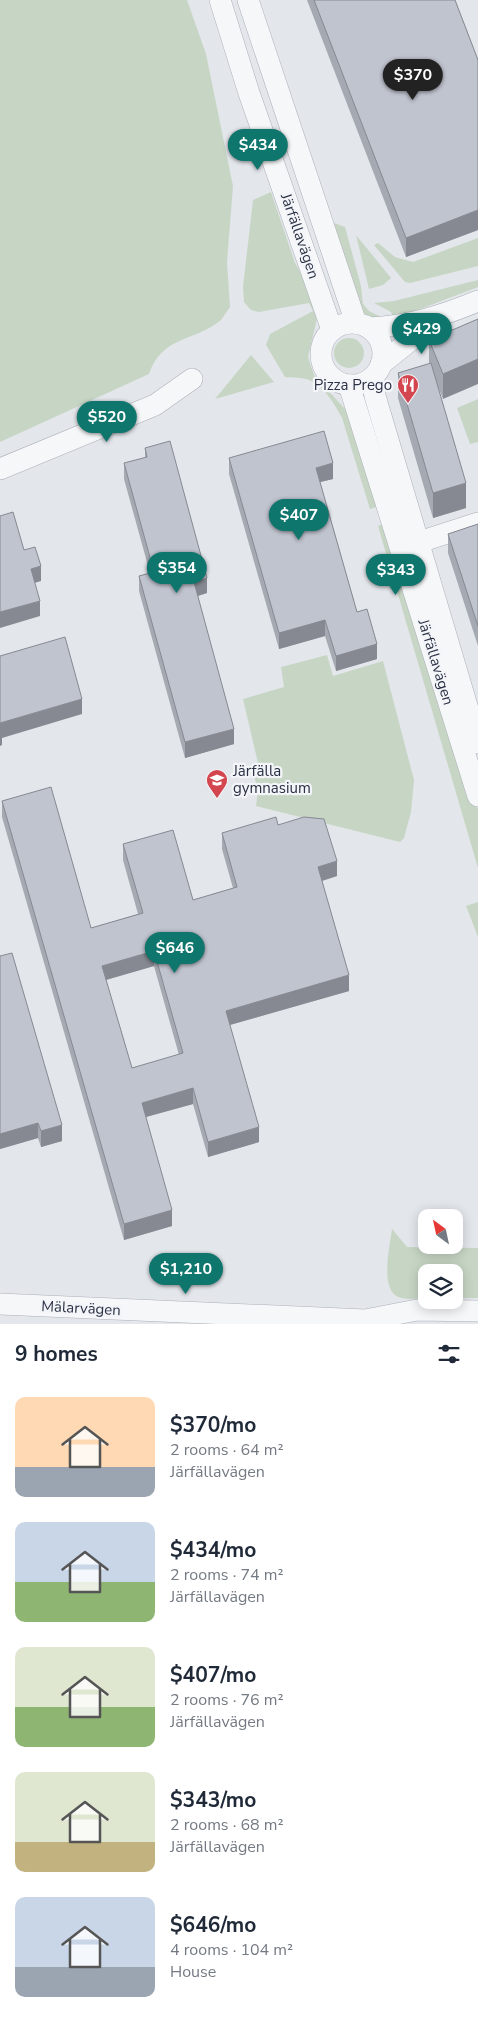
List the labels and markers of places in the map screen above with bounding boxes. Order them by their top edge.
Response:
pin: $370 [383,58,443,101]
pin: $434 [228,128,288,171]
pin: $429 [392,312,452,355]
restaurant icon: Pizza Prego [396,373,420,404]
place label: Pizza Prego [314,375,392,395]
pin: $520 [77,400,137,443]
pin: $407 [269,498,329,541]
pin: $354 [147,552,207,594]
pin: $343 [366,554,426,596]
place label: Järfälla gymnasium [232,761,311,798]
school or university icon: Järfälla gymnasium [205,768,229,799]
pin: $646 [145,932,205,974]
pin: $1,210 [145,1252,227,1295]

